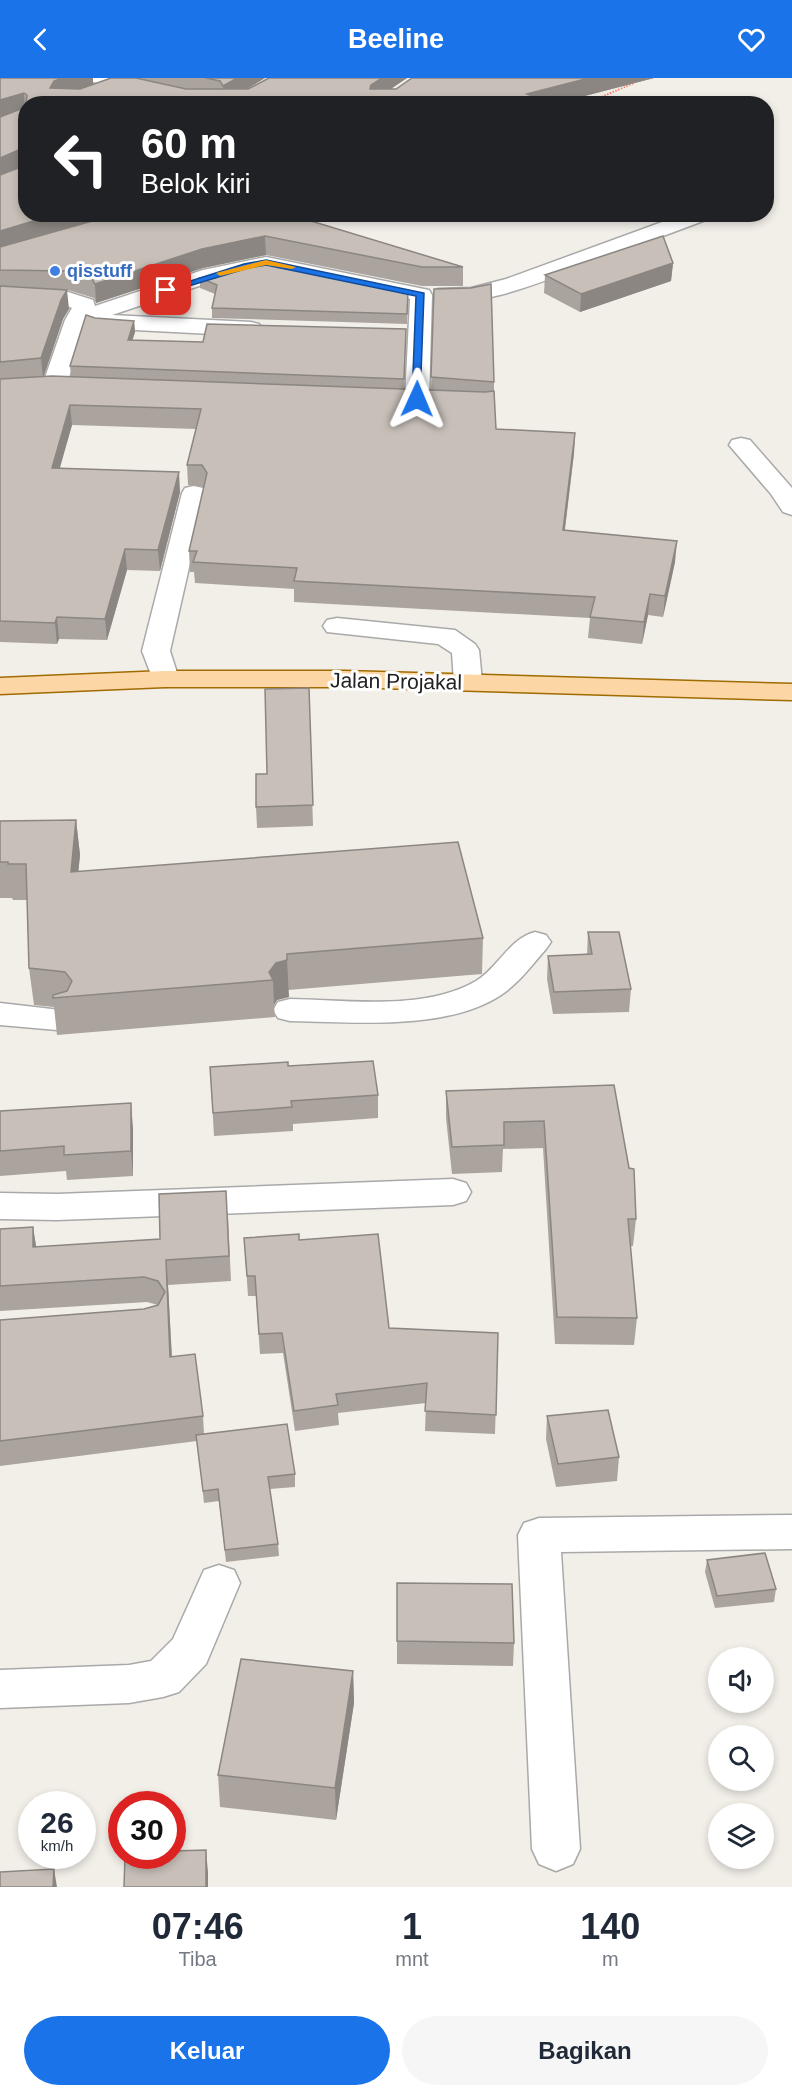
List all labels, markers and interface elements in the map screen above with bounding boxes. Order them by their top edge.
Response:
icon: back [24,23,57,56]
icon: heart [735,23,768,56]
text: Beeline [348,24,444,54]
icon: left [42,120,120,198]
text: 60 m [141,120,237,167]
text: Belok kiri [141,169,251,199]
place label: qisstuff [67,261,133,281]
marker: qisstuff [48,264,62,278]
pin [140,264,191,315]
icon: arrive [149,273,182,306]
position arrow [385,367,449,431]
street label: Jalan Projakal [330,668,462,694]
map controls [708,1647,774,1869]
button: sound [708,1647,774,1713]
button: search [708,1725,774,1791]
speed limit sign: 30 [108,1791,186,1869]
button: layers [708,1803,774,1869]
text: 26 [40,1806,74,1839]
text: km/h [41,1837,73,1854]
text: 07:46 [152,1906,244,1947]
text: 1 [402,1906,422,1947]
text: 140 [580,1906,640,1947]
text: Tiba [179,1948,217,1970]
text: mnt [395,1948,429,1970]
text: m [602,1948,619,1970]
button: Keluar [24,2016,390,2085]
button: Bagikan [402,2016,768,2085]

